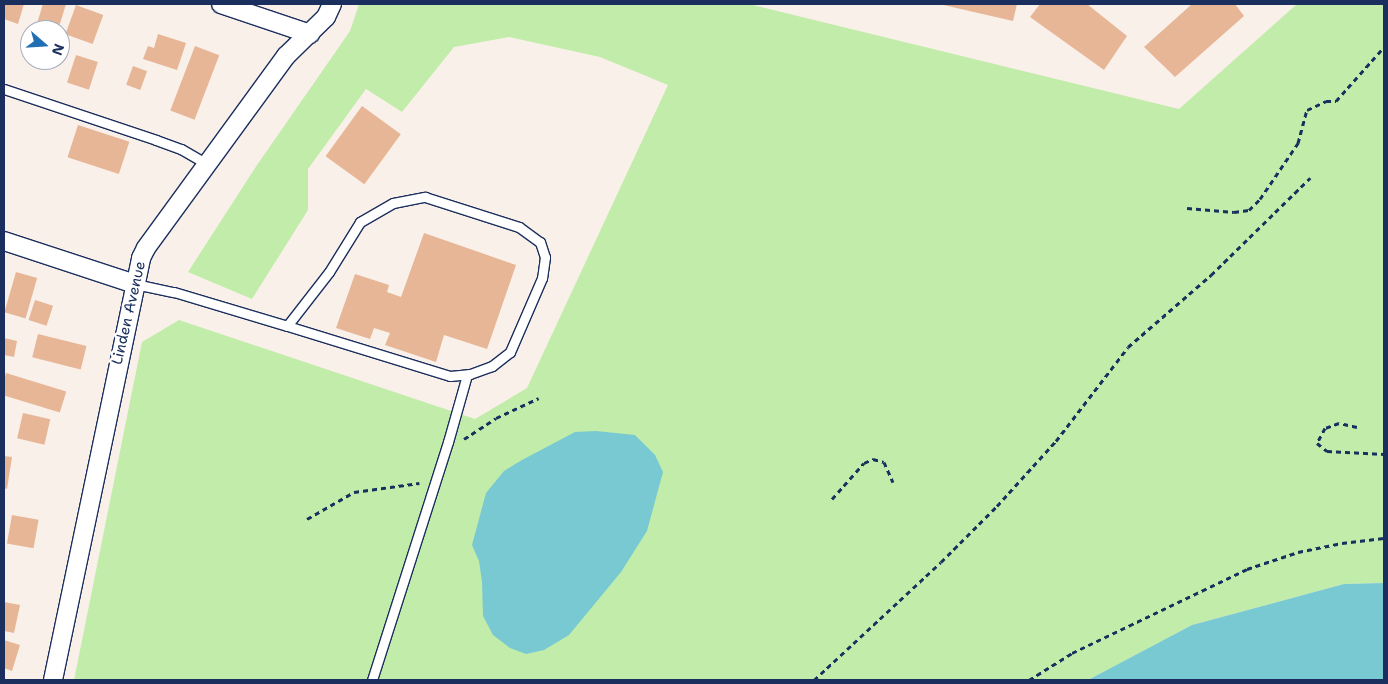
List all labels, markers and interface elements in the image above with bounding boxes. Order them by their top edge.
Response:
north arrow [20,20,70,70]
text: N [48,41,69,58]
street label: Linden Avenue [108,259,150,367]

